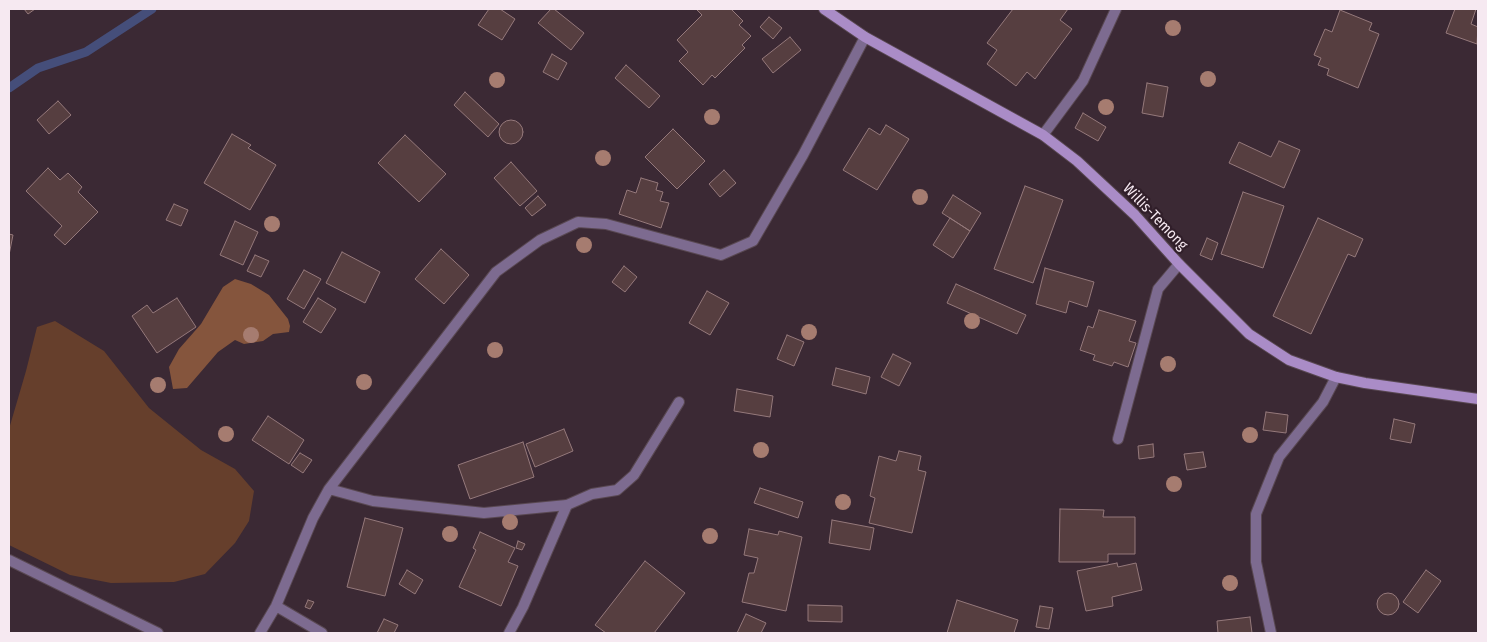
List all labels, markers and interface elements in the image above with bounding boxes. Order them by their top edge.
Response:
street label: Willis-Temong [1119,180,1191,254]

